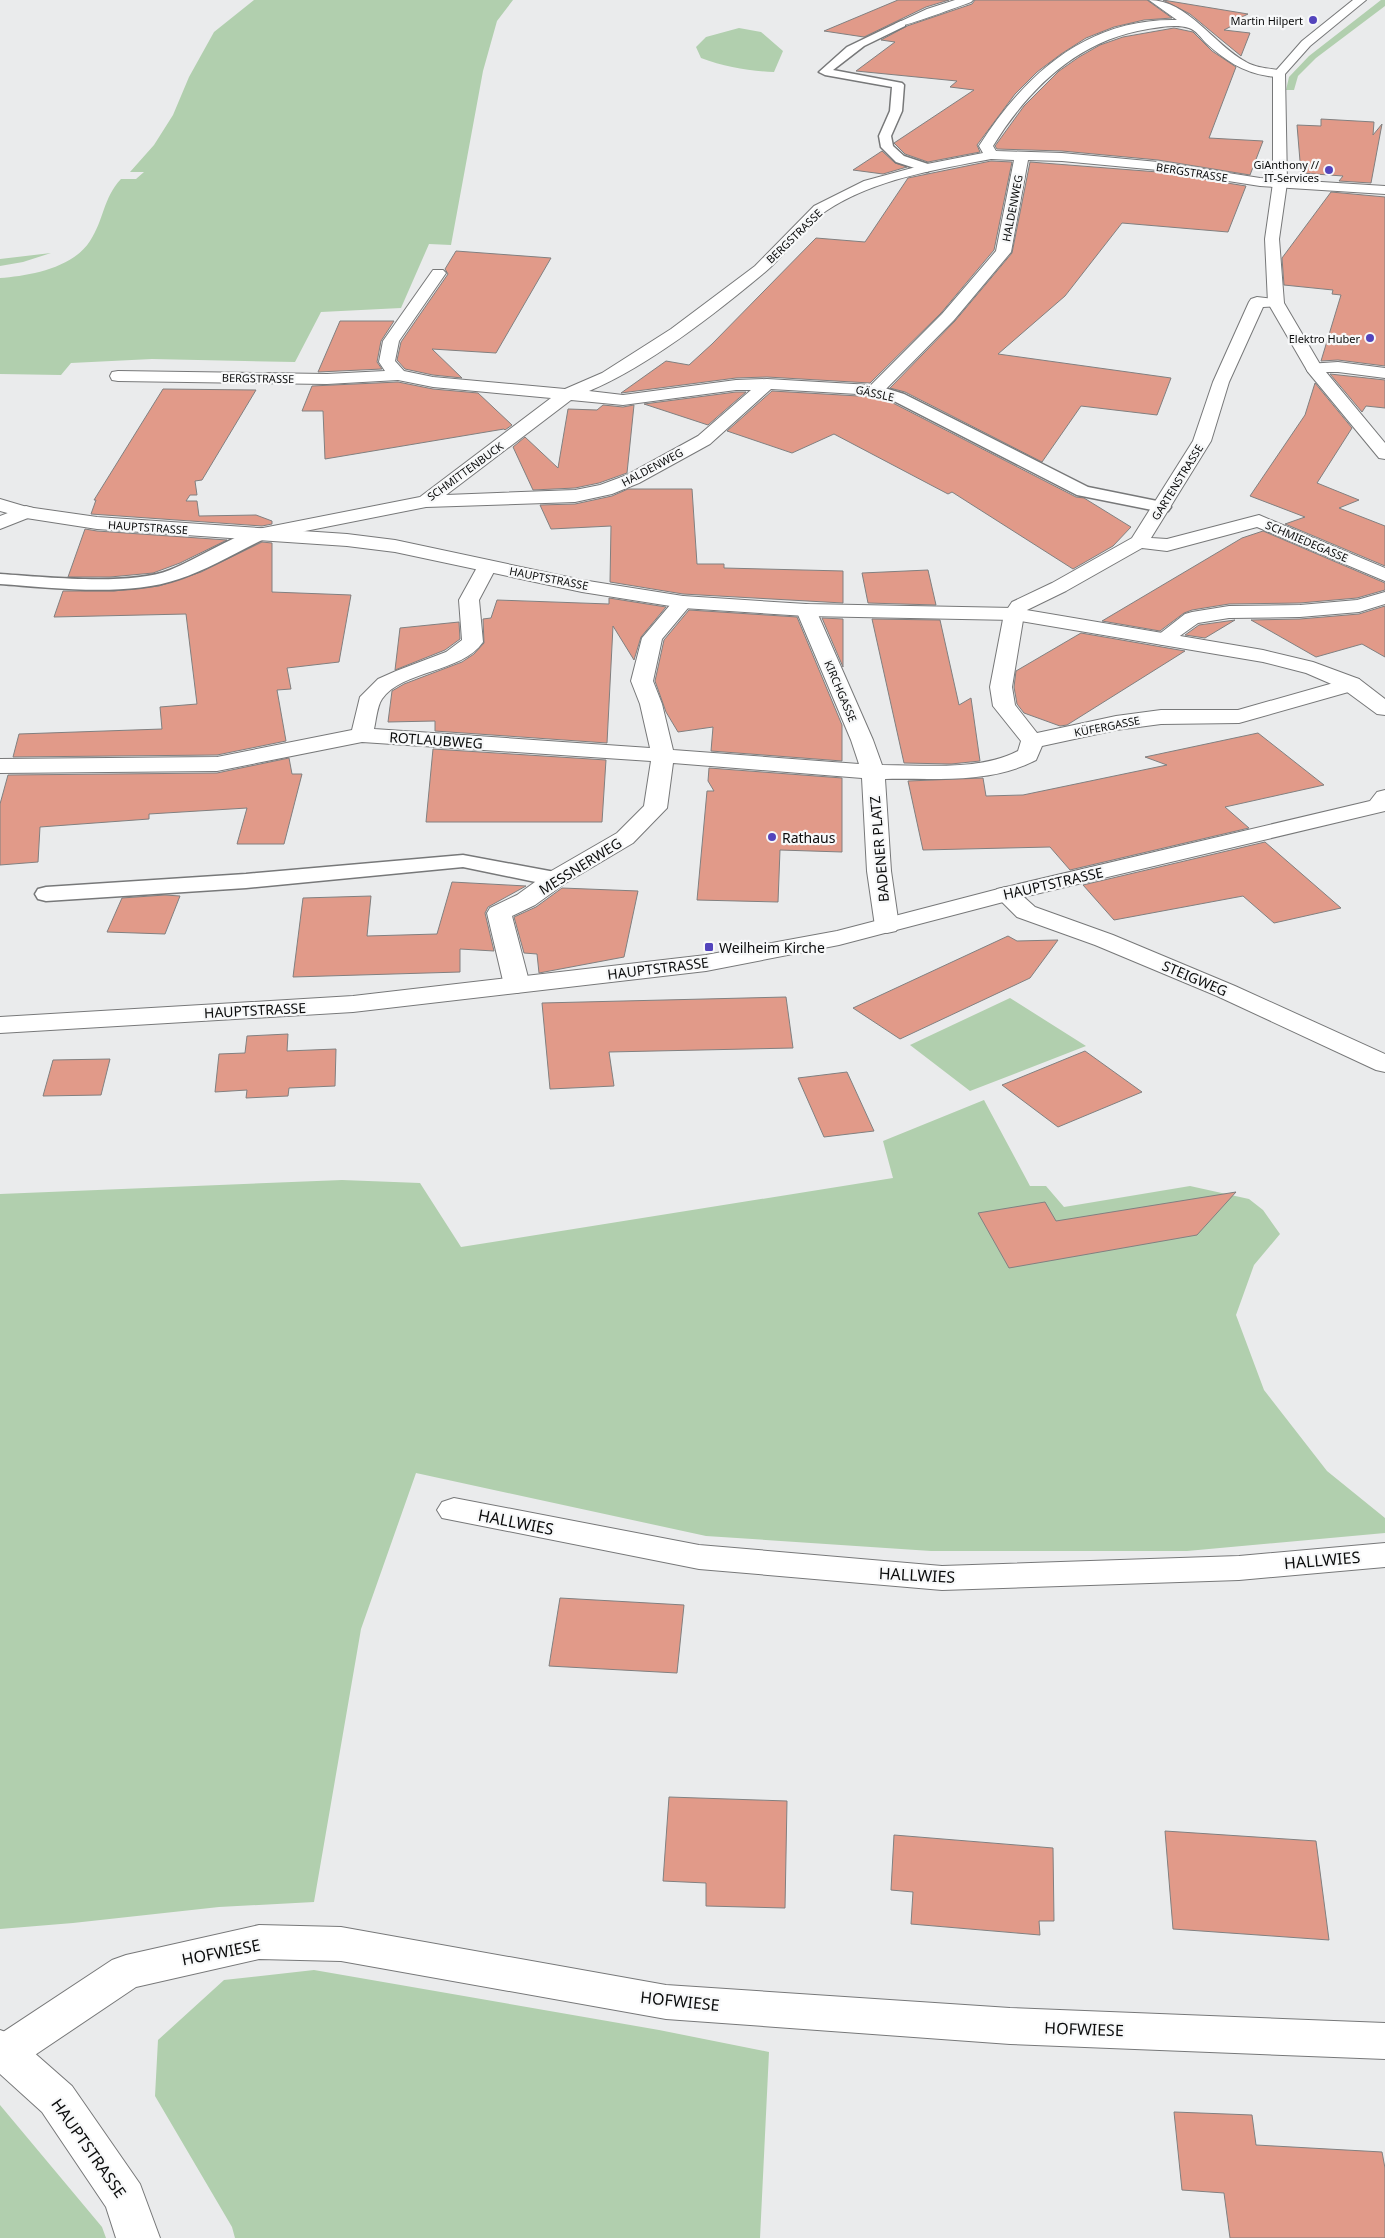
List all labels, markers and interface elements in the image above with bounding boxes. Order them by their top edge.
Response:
place label: Martin Hilpert [1231,13,1303,28]
marker: Martin Hilpert [1307,14,1319,26]
place label: GiAnthony // IT-Services [1253,157,1319,185]
street label: BERGSTRASSE [1155,159,1229,185]
marker: GiAnthony // IT-Services [1323,164,1335,176]
street label: HALDENWEG [998,173,1026,243]
street label: BERGSTRASSE [763,205,825,267]
place label: Elektro Huber [1289,331,1360,346]
marker: Elektro Huber [1364,332,1376,344]
street label: BERGSTRASSE [222,370,294,386]
street label: GÄSSLE [854,382,896,404]
street label: SCHMITTENBUCK [424,438,506,504]
street label: GARTENSTRASSE [1148,441,1206,523]
street label: HALDENWEG [619,444,685,490]
street label: HAUPTSTRASSE [107,517,189,537]
street label: SCHMIEDEGASSE [1263,517,1351,565]
street label: HAUPTSTRASSE [508,563,590,593]
street label: KIRCHGASSE [821,658,861,724]
street label: KÜFERGASSE [1073,712,1141,740]
street label: ROTLAUBWEG [389,727,483,753]
street label: BADENER PLATZ [865,795,893,903]
place label: Rathaus [782,828,836,847]
marker: Rathaus [766,831,778,843]
street label: MESSNERWEG [535,833,625,899]
street label: HAUPTSTRASSE [1001,862,1105,904]
place label: Weilheim Kirche [719,938,825,957]
marker: Weilheim Kirche [703,941,715,953]
street label: HAUPTSTRASSE [606,952,710,984]
street label: STEIGWEG [1159,956,1231,1000]
street label: HAUPTSTRASSE [204,998,306,1022]
street label: HALLWIES [476,1504,556,1540]
street label: HALLWIES [1283,1546,1361,1574]
street label: HALLWIES [878,1562,956,1588]
street label: HOFWIESE [180,1934,262,1970]
street label: HOFWIESE [639,1986,721,2016]
street label: HOFWIESE [1044,2017,1124,2041]
street label: HAUPTSTRASSE [47,2094,131,2202]

